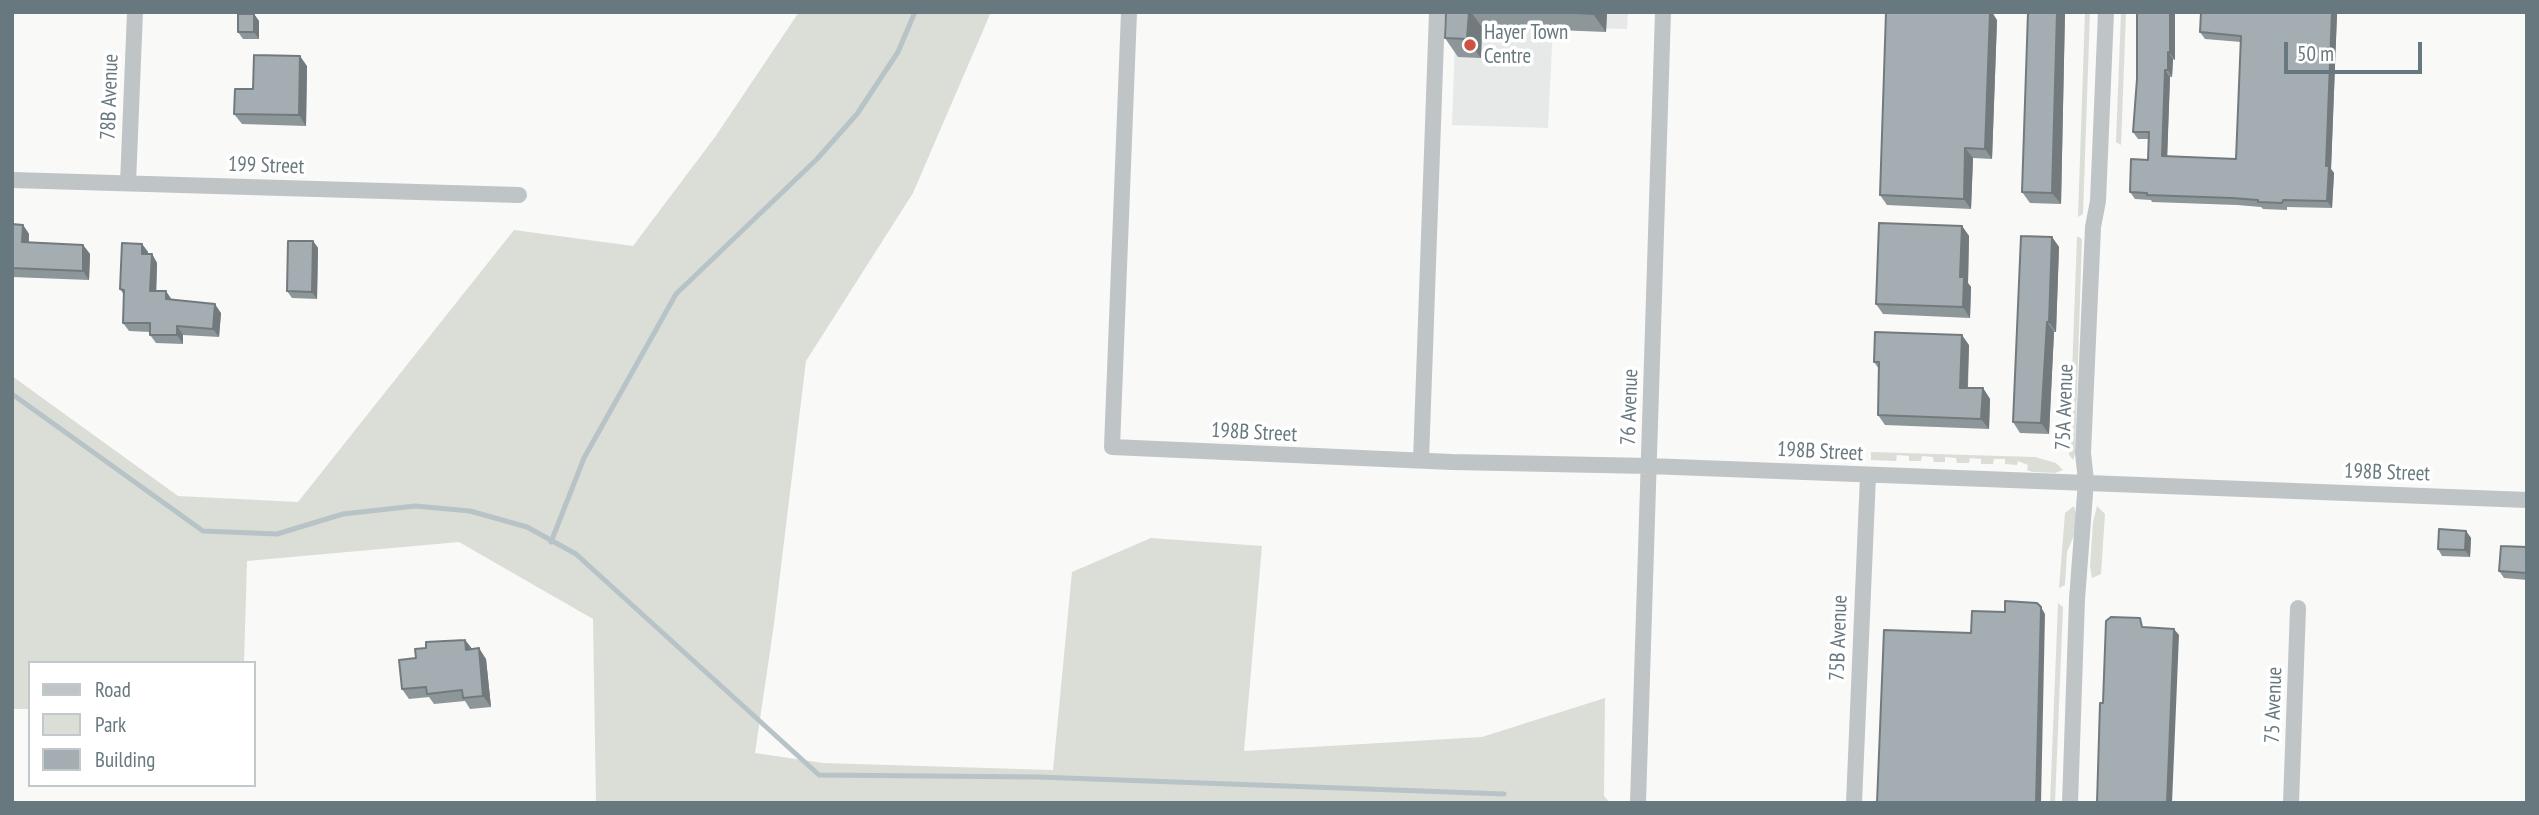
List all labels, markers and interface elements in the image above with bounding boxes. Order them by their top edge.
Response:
place label: Hayer Town Centre [1484,20,1568,70]
scale bar [2287,28,2425,72]
marker: Hayer Town Centre [1462,37,1478,53]
text: 50 m [2297,40,2334,67]
street label: 78B Avenue [96,53,124,141]
street label: 199 Street [227,152,305,180]
street label: 75A Avenue [2051,363,2079,451]
street label: 76 Avenue [1616,368,1644,446]
street label: 198B Street [1210,418,1298,448]
street label: 198B Street [1776,437,1864,467]
street label: 198B Street [2344,459,2430,487]
street label: 75B Avenue [1825,594,1853,682]
legend [28,661,256,787]
street label: 75 Avenue [2260,666,2288,744]
text: Road [95,676,131,703]
text: Park [95,711,126,738]
text: Building [95,746,155,773]

